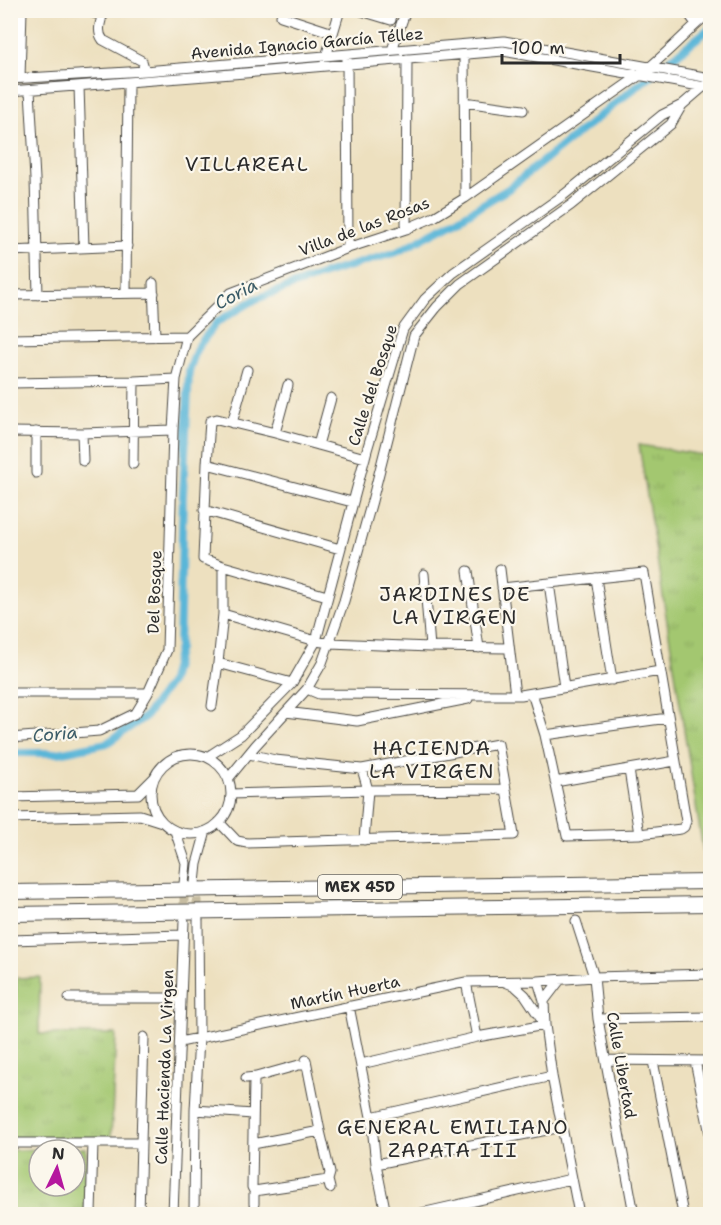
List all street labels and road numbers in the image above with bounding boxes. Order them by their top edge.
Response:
street label: Avenida Ignacio García Téllez [190,23,424,64]
street label: Villa de las Rosas [296,192,433,261]
street label: Calle del Bosque [343,322,402,449]
street label: Del Bosque [143,550,166,634]
road number: MEX 45D [318,875,402,899]
street label: Calle Hacienda La Virgen [151,969,178,1165]
street label: Martín Huerta [288,971,402,1014]
street label: Calle Libertad [602,1010,641,1120]

